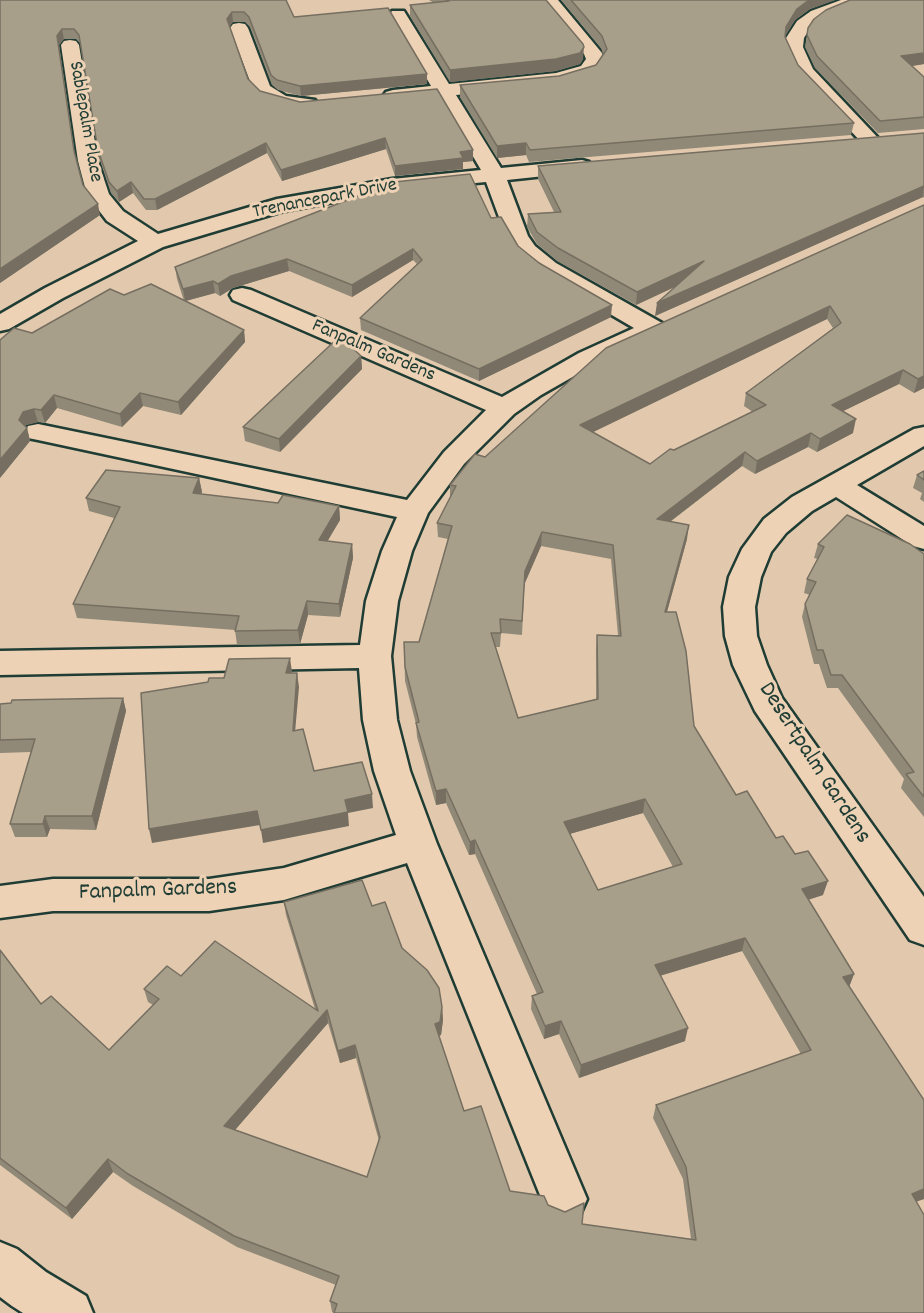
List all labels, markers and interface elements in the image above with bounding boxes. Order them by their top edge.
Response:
street label: Sablepalm Place [62,60,106,184]
street label: Trenancepark Drive [251,174,399,226]
street label: Fanpalm Gardens [308,315,438,389]
street label: Desertpalm Gardens [750,678,876,850]
street label: Fanpalm Gardens [78,875,238,909]

